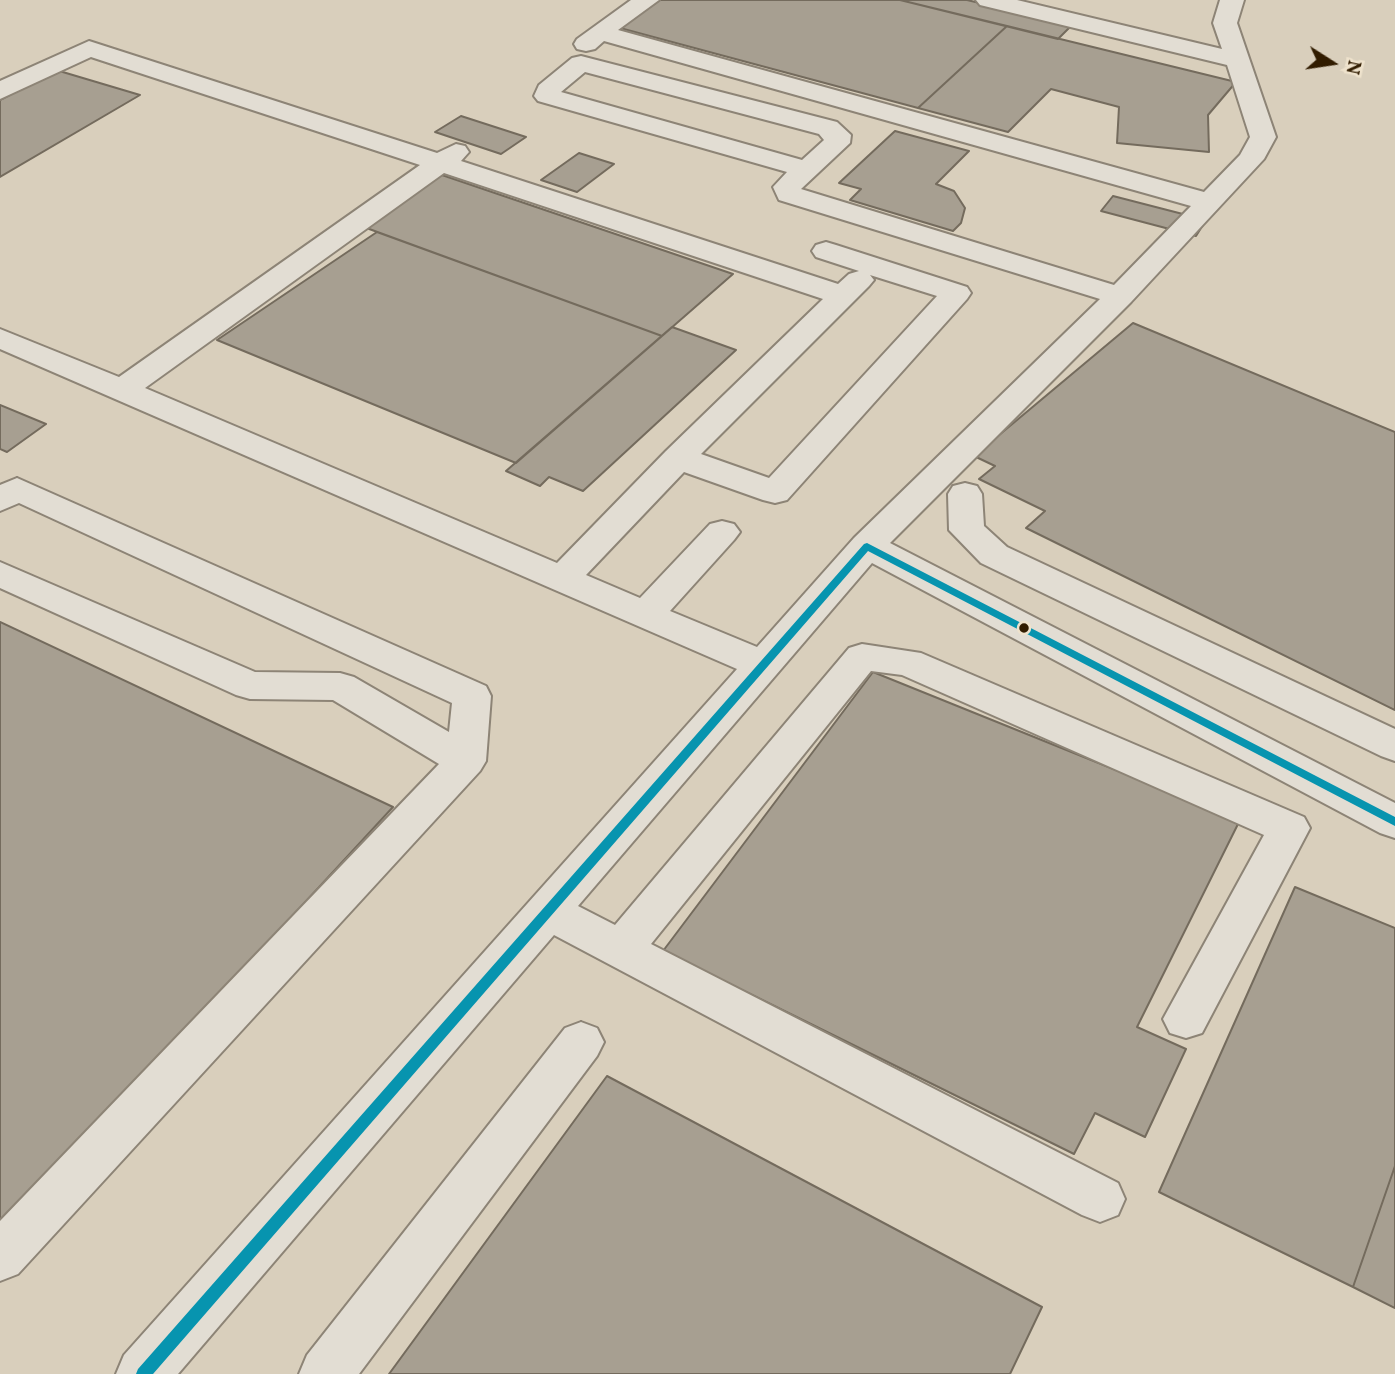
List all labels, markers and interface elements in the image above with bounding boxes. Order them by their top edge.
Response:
north arrow [1297,28,1367,98]
text: N [1338,58,1367,77]
unlabelled marker [1017,621,1031,635]

